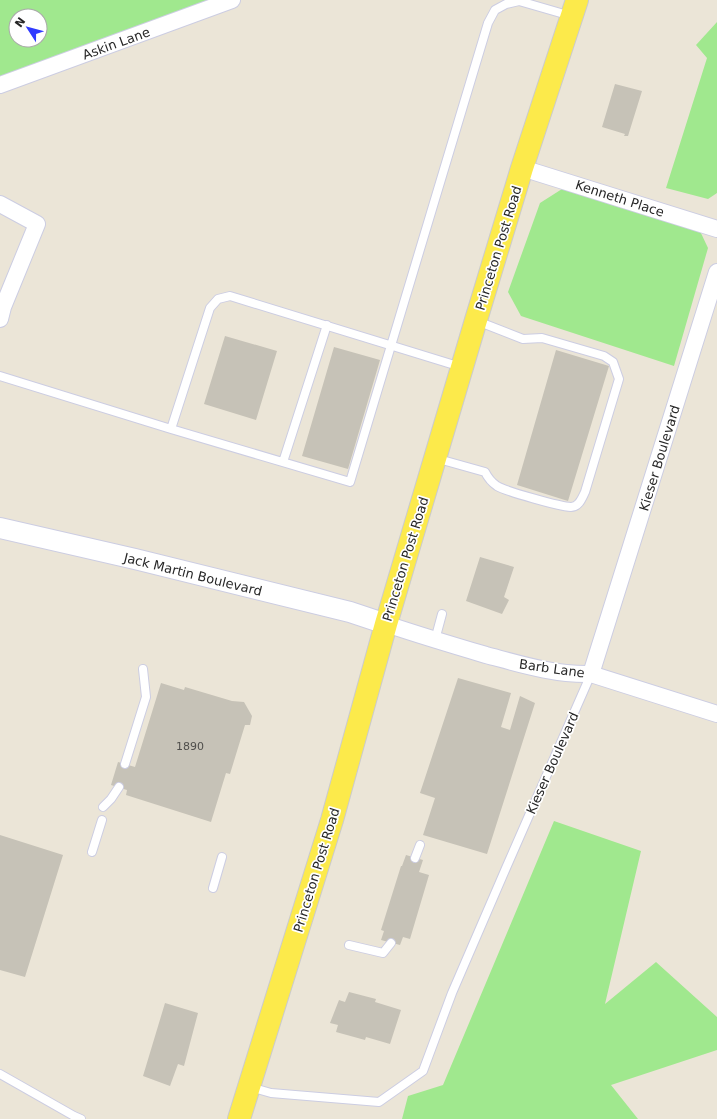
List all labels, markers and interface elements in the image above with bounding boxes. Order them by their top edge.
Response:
north arrow [8,8,48,48]
text: N [12,15,28,30]
street label: Askin Lane [80,24,152,63]
street label: Kenneth Place [574,177,666,220]
street label: Princeton Post Road [472,184,525,312]
street label: Kieser Boulevard [636,403,683,513]
street label: Princeton Post Road [379,495,432,623]
street label: Jack Martin Boulevard [121,550,264,599]
street label: Barb Lane [518,656,586,681]
street label: Kieser Boulevard [523,710,582,817]
house number: 1890 [176,740,204,753]
street label: Princeton Post Road [290,806,343,934]

